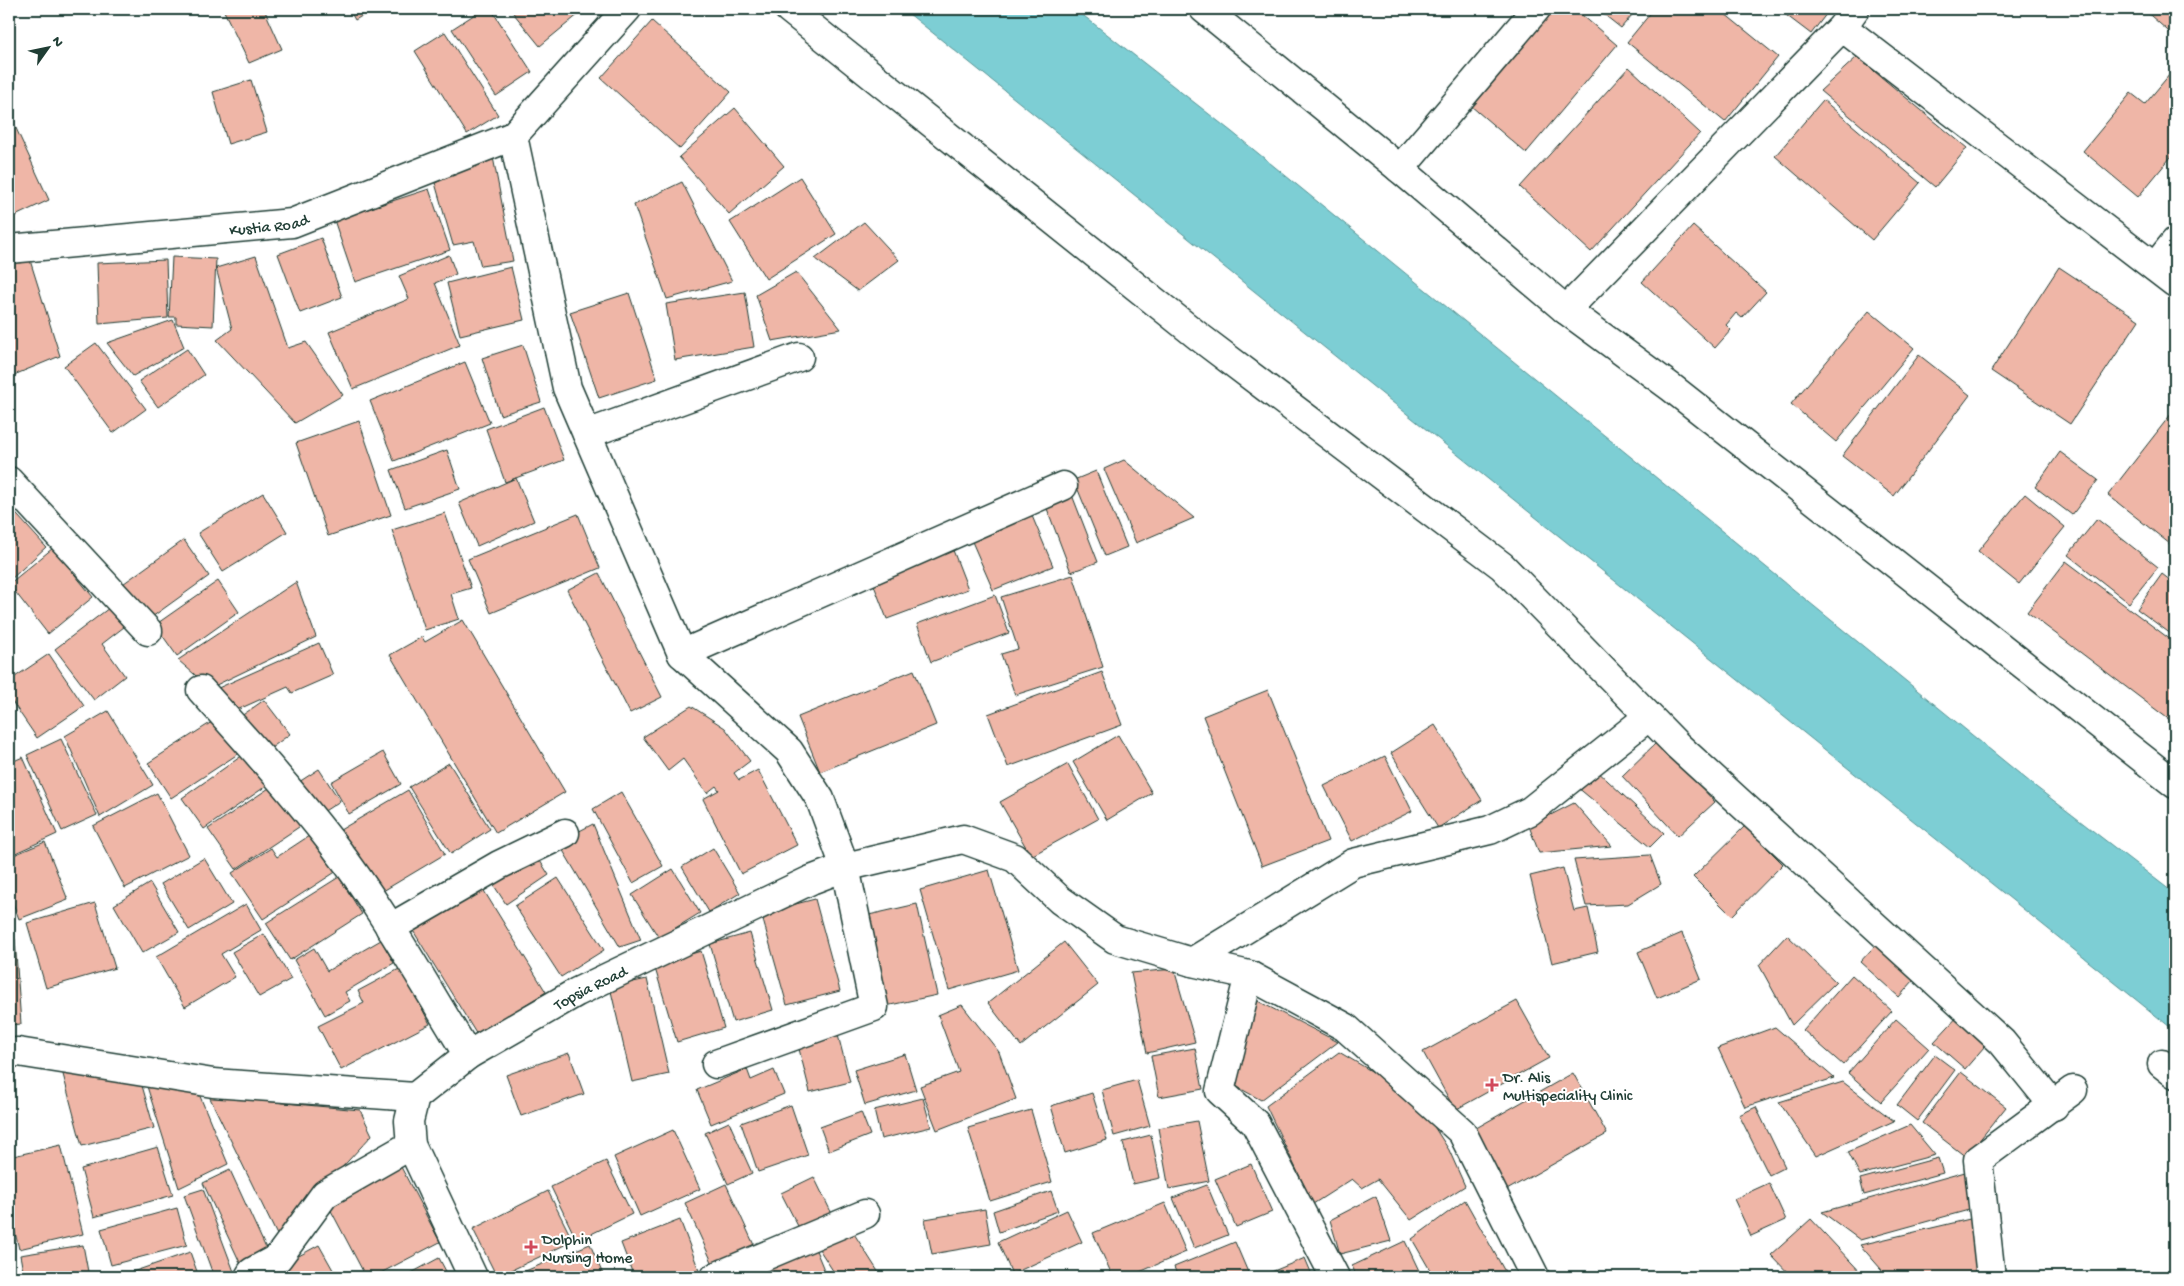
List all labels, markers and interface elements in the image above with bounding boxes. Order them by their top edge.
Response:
north arrow [22,22,72,72]
text: N [47,34,66,51]
street label: Kustia Road [229,211,314,242]
street label: Topsia Road [551,963,632,1017]
place label: Dr. Alis Multispeciality Clinic [1502,1070,1633,1107]
marker: Dr. Alis Multispeciality Clinic [1485,1078,1499,1092]
place label: Dolphin Nursing Home [541,1232,633,1269]
marker: Dolphin Nursing Home [524,1240,538,1254]

